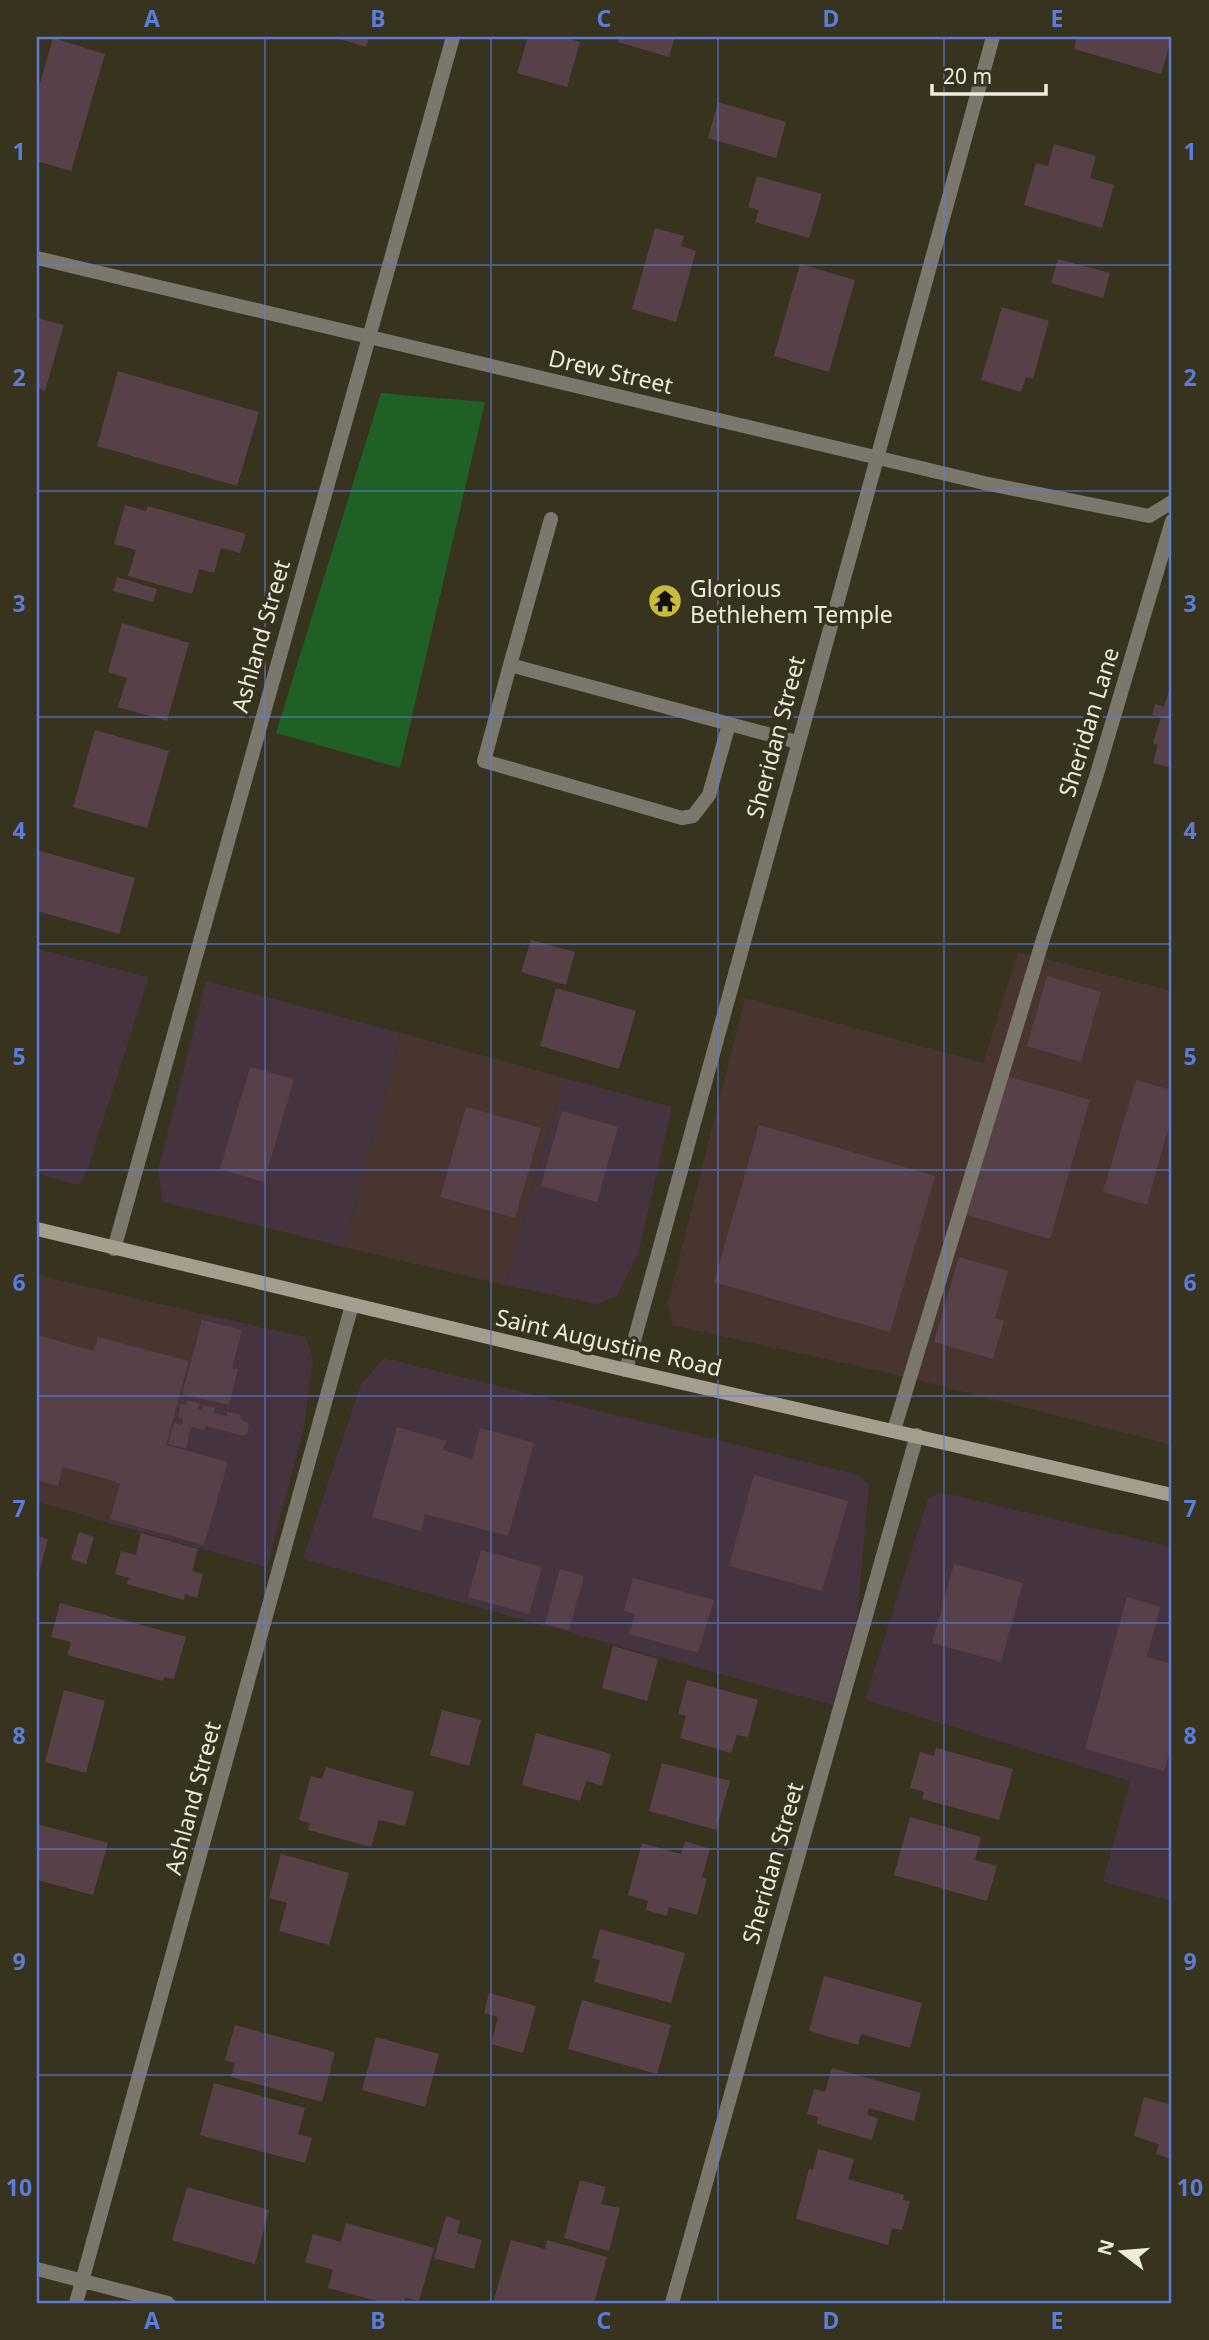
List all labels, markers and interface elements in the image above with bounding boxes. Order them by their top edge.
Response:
text: A [144,2,160,34]
text: B [370,2,386,34]
text: C [597,2,612,34]
text: D [823,2,839,34]
text: E [1051,2,1063,34]
scale bar [932,52,1046,96]
text: 20 m [943,62,992,90]
text: 1 [12,135,26,167]
text: 1 [1183,135,1197,167]
street label: Drew Street [546,341,676,401]
text: 2 [12,361,26,393]
text: 2 [1183,361,1197,393]
street label: Ashland Street [223,556,297,716]
place label: Glorious Bethlehem Temple [690,572,893,630]
temple icon: Glorious Bethlehem Temple [646,582,684,620]
text: 3 [12,587,26,619]
text: 3 [1183,587,1197,619]
street label: Sheridan Lane [1050,643,1126,801]
street label: Sheridan Street [738,652,812,822]
text: 4 [12,814,26,846]
text: 4 [1183,814,1197,846]
text: 5 [12,1040,26,1072]
text: 5 [1183,1040,1197,1072]
text: 6 [12,1266,26,1298]
text: 6 [1183,1266,1197,1298]
street label: Saint Augustine Road [493,1300,725,1384]
text: 7 [12,1492,26,1524]
text: 7 [1183,1492,1197,1524]
street label: Ashland Street [156,1718,228,1878]
text: 8 [12,1719,26,1751]
text: 8 [1183,1719,1197,1751]
street label: Sheridan Street [734,1778,810,1948]
text: 9 [12,1945,26,1977]
text: 9 [1183,1945,1197,1977]
text: 10 [6,2171,32,2203]
text: 10 [1177,2171,1203,2203]
north arrow [1086,2218,1156,2288]
text: N [1091,2236,1120,2258]
text: A [144,2304,160,2336]
text: B [370,2304,386,2336]
text: C [597,2304,612,2336]
text: D [823,2304,839,2336]
text: E [1051,2304,1063,2336]

